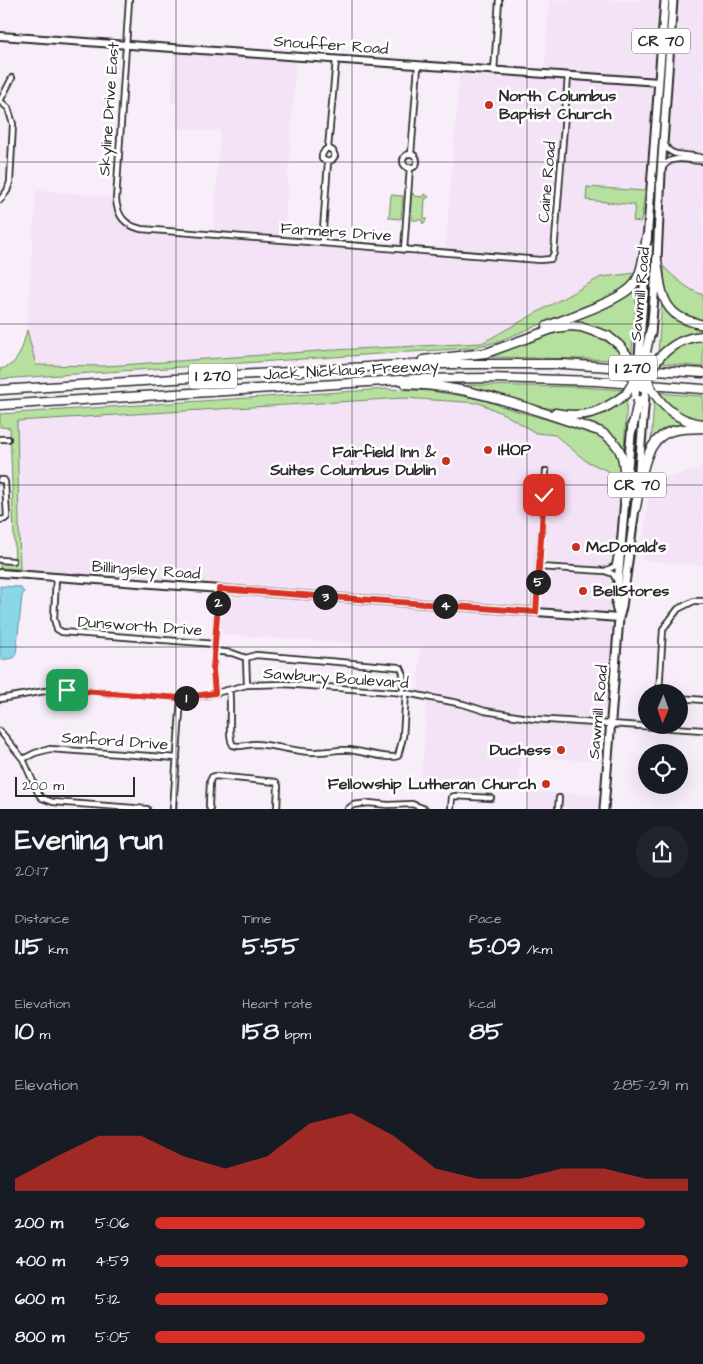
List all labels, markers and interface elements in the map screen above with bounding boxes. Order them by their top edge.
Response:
road number: CR 70 [632,28,690,54]
street label: Snouffer Road [273,30,389,60]
street label: Skyline Drive East [93,41,126,177]
place label: North Columbus Baptist Church [499,85,616,125]
marker: North Columbus Baptist Church [483,99,495,111]
street label: Caine Road [532,140,562,224]
street label: Farmers Drive [280,217,392,247]
street label: Sawmill Road [625,246,655,342]
street label: Jack Nicklaus Freeway [263,354,440,387]
road number: I 270 [609,356,657,380]
road number: I 270 [189,364,237,388]
place label: IHOP [498,439,532,461]
place label: Fairfield Inn & Suites Columbus Dublin [269,441,437,481]
marker: IHOP [482,444,494,456]
marker: Fairfield Inn & Suites Columbus Dublin [440,455,452,467]
road number: CR 70 [608,472,666,498]
pin [523,474,565,516]
icon: check [530,481,558,509]
place label: McDonald's [586,536,666,558]
marker: McDonald's [570,541,582,553]
street label: Billingsley Road [91,555,201,586]
pin: 5 [526,570,550,594]
text: 5 [534,572,543,592]
place label: BellStores [593,580,669,602]
pin: 3 [312,584,338,610]
marker: BellStores [577,585,589,597]
text: 3 [322,587,329,607]
pin: 2 [206,590,230,616]
text: 2 [214,593,223,613]
pin: 4 [432,594,458,618]
text: 4 [441,596,450,616]
street label: Dunsworth Drive [77,611,203,641]
street label: Sawbury Boulevard [263,662,409,695]
street label: Sawmill Road [583,664,613,760]
pin [46,669,88,711]
icon: arrive [53,676,81,704]
north arrow [638,684,688,734]
map controls [638,684,688,794]
pin: 1 [174,686,198,710]
text: 1 [186,688,187,708]
street label: Sanford Drive [61,726,169,756]
place label: Duchess [490,739,551,761]
marker: Duchess [555,744,567,756]
button: locate [638,744,688,794]
place label: Fellowship Lutheran Church [328,773,537,795]
scale bar [15,774,135,797]
text: 200 m [22,776,64,796]
marker: Fellowship Lutheran Church [540,778,552,790]
text: Evening run [15,821,163,860]
button: share [636,826,688,878]
text: 20:17 [15,860,49,882]
text: Distance [15,909,69,929]
text: Time [242,909,271,929]
text: Pace [469,909,501,929]
text: 1.15 [15,929,43,964]
text: 5:55 [242,929,299,964]
text: 5:09 [469,929,521,964]
text: km [43,940,68,960]
text: /km [521,940,552,960]
text: Elevation [15,994,70,1014]
text: Heart rate [242,994,312,1014]
text: kcal [469,994,496,1014]
text: 10 [15,1014,34,1049]
text: 158 [242,1014,279,1049]
text: 85 [469,1014,503,1049]
text: m [34,1025,51,1045]
text: bpm [279,1025,311,1045]
text: Elevation [15,1074,78,1096]
text: 285–291 m [613,1074,688,1096]
text: 200 m [15,1212,63,1234]
text: 5:06 [95,1212,129,1234]
text: 400 m [15,1250,65,1272]
text: 4:59 [95,1250,129,1272]
text: 600 m [15,1288,64,1310]
text: 5:12 [95,1288,120,1310]
text: 800 m [15,1326,64,1348]
text: 5:05 [95,1326,130,1348]

